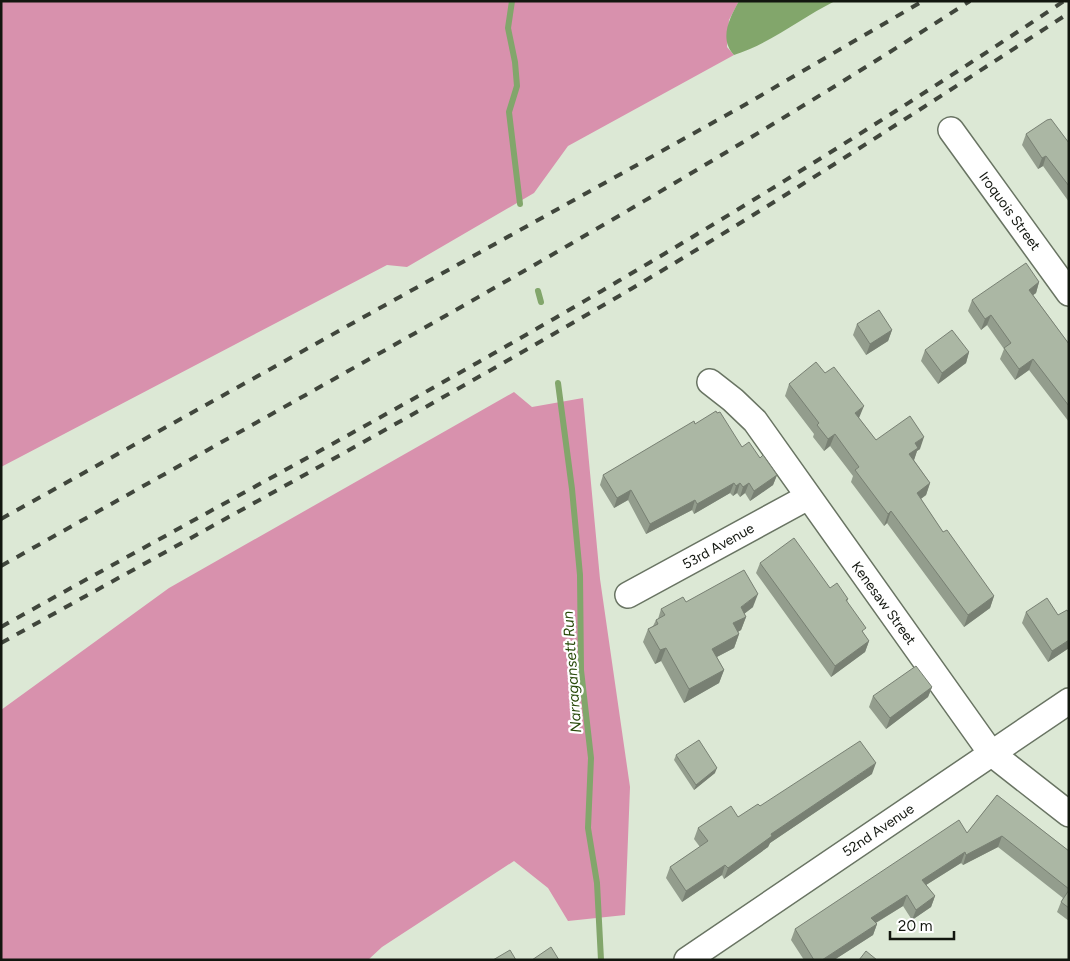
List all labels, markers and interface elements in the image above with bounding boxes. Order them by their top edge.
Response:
street label: Iroquois Street [975,169,1044,254]
street label: 53rd Avenue [679,520,757,573]
street label: Kenesaw Street [848,558,919,648]
water label: Narragansett Run [559,610,585,734]
street label: 52nd Avenue [839,800,918,861]
scale bar [890,908,954,940]
text: 20 m [898,917,932,935]

